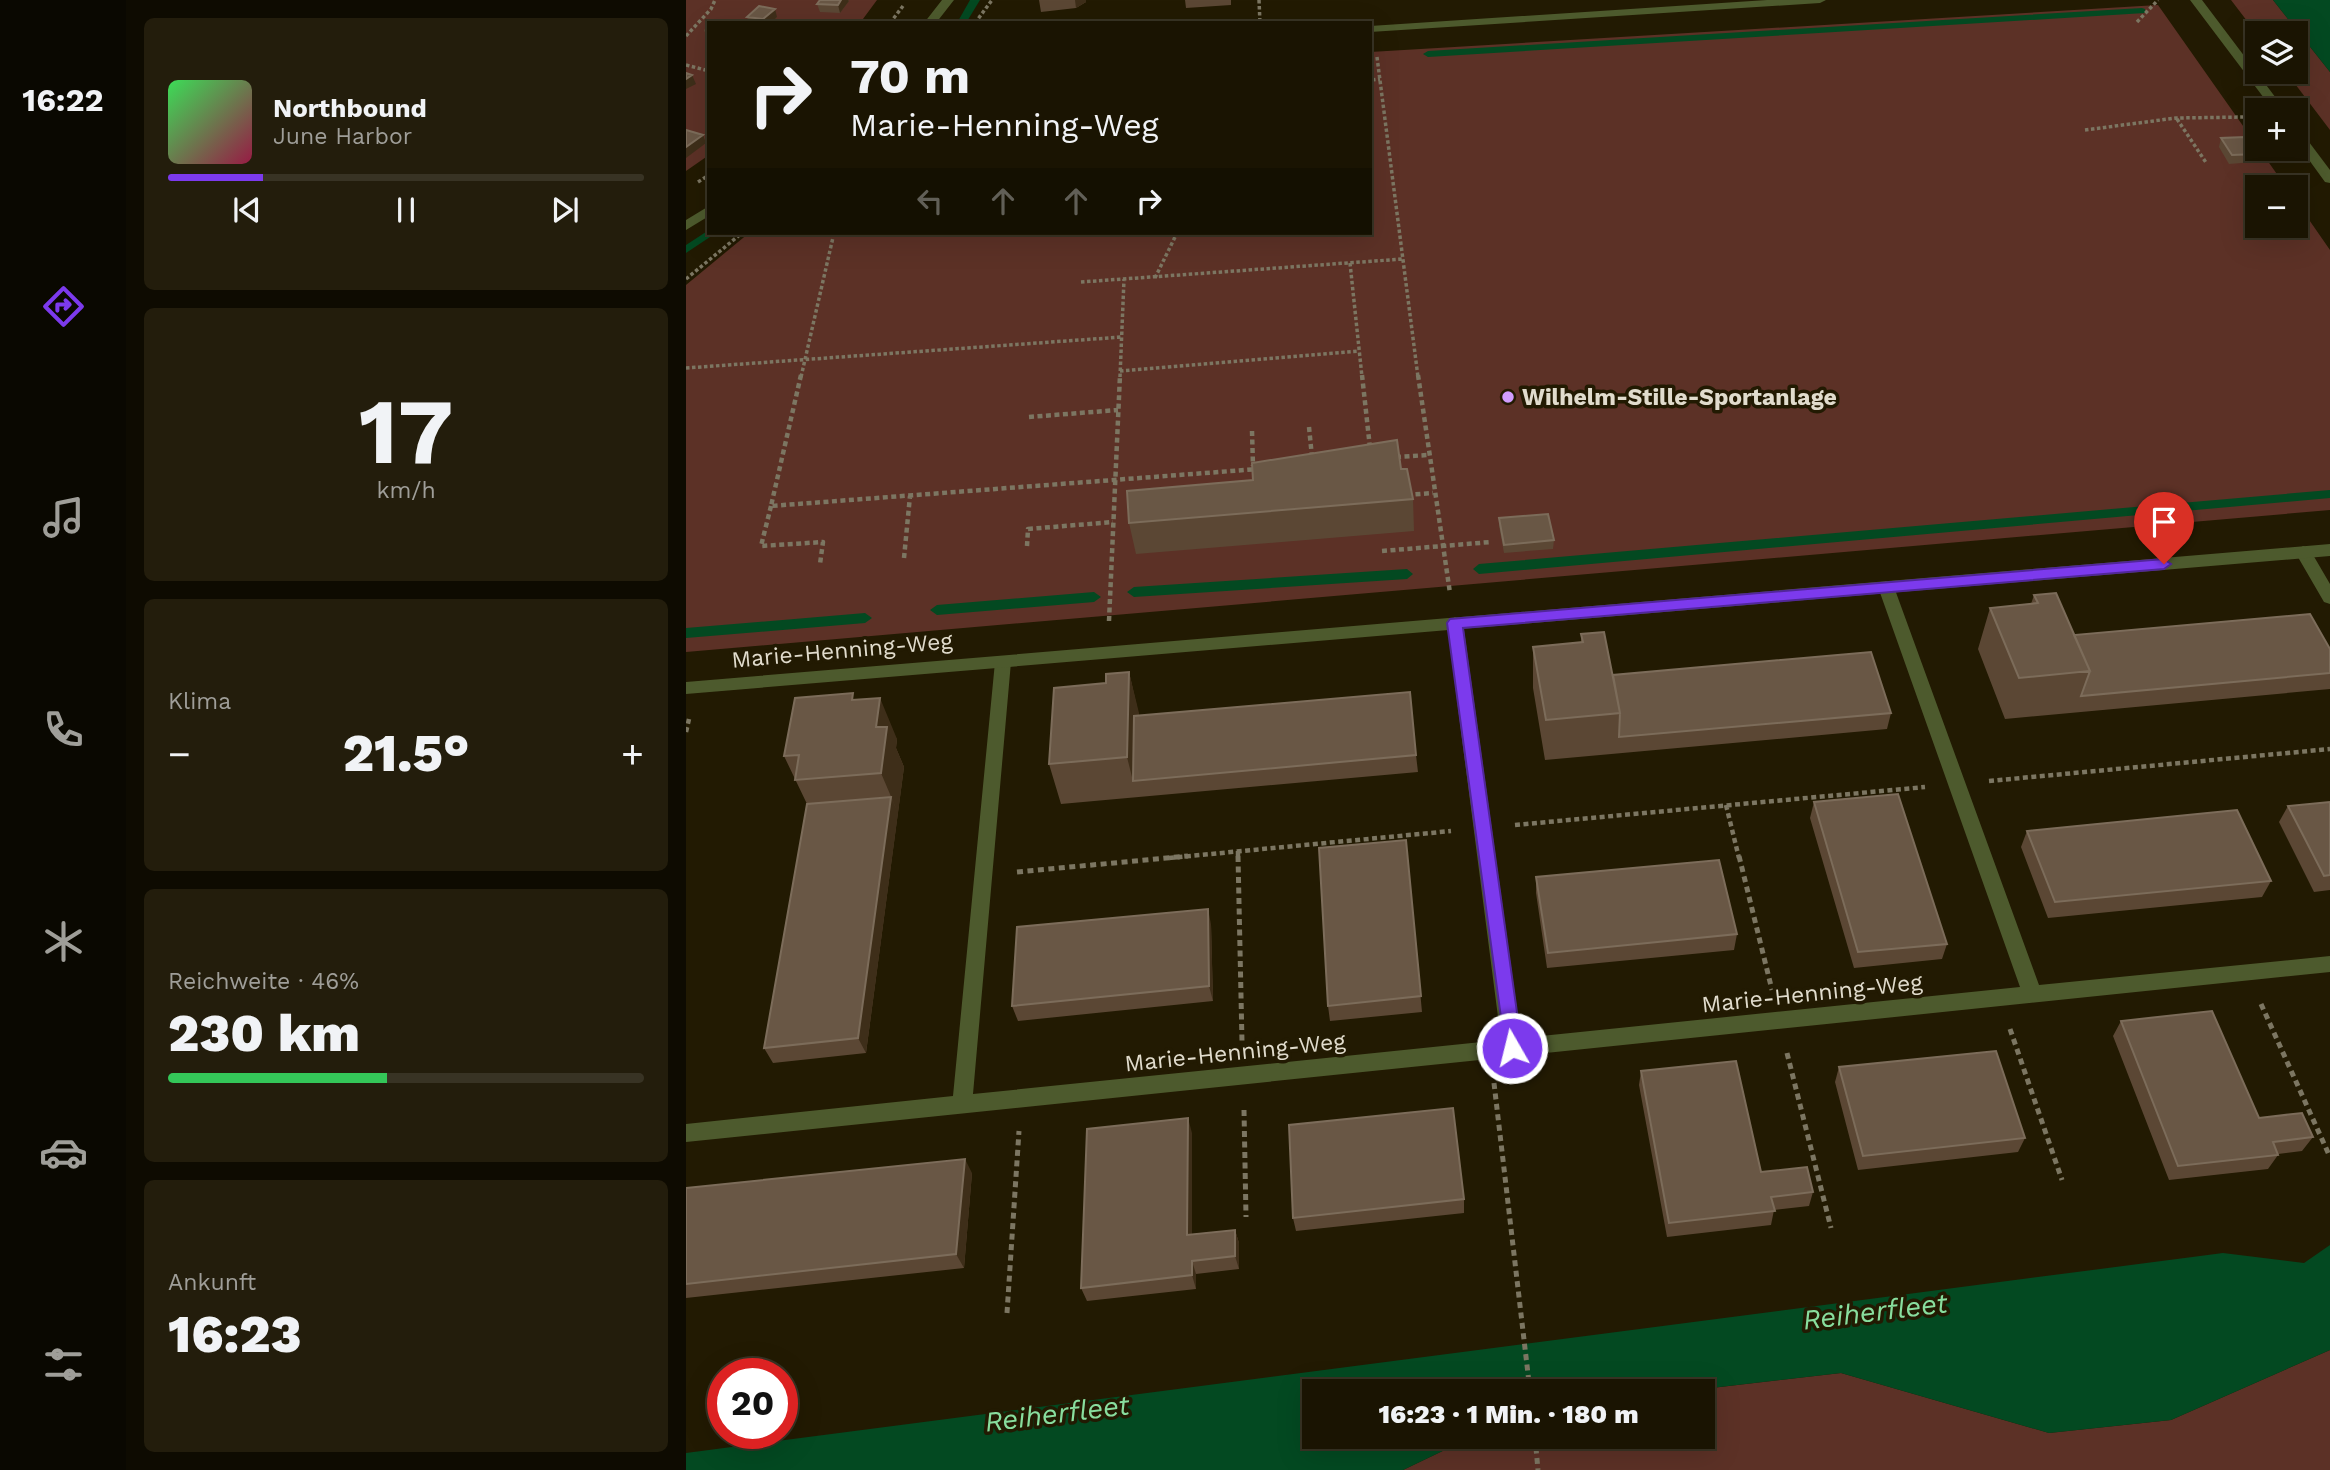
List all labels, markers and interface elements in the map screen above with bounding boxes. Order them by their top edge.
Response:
map controls [2245,21,2308,238]
button: layers [2245,21,2308,84]
text: 70 m [850,47,970,105]
icon: right [735,49,826,140]
text: 16:22 [22,81,104,119]
text: Northbound [273,93,427,123]
button: + [2245,98,2308,161]
text: Marie-Henning-Weg [850,106,1159,144]
text: June Harbor [273,123,412,150]
button: − [2245,175,2308,238]
icon: left [911,182,949,220]
icon: ahead [984,182,1022,220]
icon: ahead [1057,182,1095,220]
icon: right [1130,182,1168,220]
icon: previous [228,191,266,229]
icon: pause [387,191,425,229]
icon: next [546,191,584,229]
icon: directions [39,282,88,331]
text: 17 [359,378,453,485]
place label: Wilhelm-Stille-Sportanlage [1522,384,1837,411]
marker: Wilhelm-Stille-Sportanlage [1500,389,1516,405]
text: km/h [376,477,436,504]
pin [2134,492,2194,564]
icon: music [39,493,88,542]
icon: arrive [2145,503,2183,541]
street label: Marie-Henning-Weg [730,627,954,674]
text: Klima [168,688,231,715]
icon: phone [39,705,88,754]
text: 21.5° [343,723,469,784]
text: − [168,732,191,776]
text: + [621,732,644,776]
icon: climate [39,917,88,966]
text: Reichweite · 46% [168,968,359,995]
street label: Marie-Henning-Weg [1700,968,1925,1019]
text: 230 km [168,1003,360,1064]
position arrow [1475,1011,1549,1085]
street label: Marie-Henning-Weg [1123,1027,1348,1078]
icon: car [39,1128,88,1177]
text: Ankunft [168,1269,256,1296]
water label: Reiherfleet [1801,1286,1950,1337]
text: 16:23 [168,1304,301,1365]
icon: filters [39,1340,88,1389]
speed limit sign: 20 [707,1358,798,1449]
water label: Reiherfleet [983,1388,1132,1439]
text: 16:23 · 1 Min. · 180 m [1378,1399,1639,1429]

